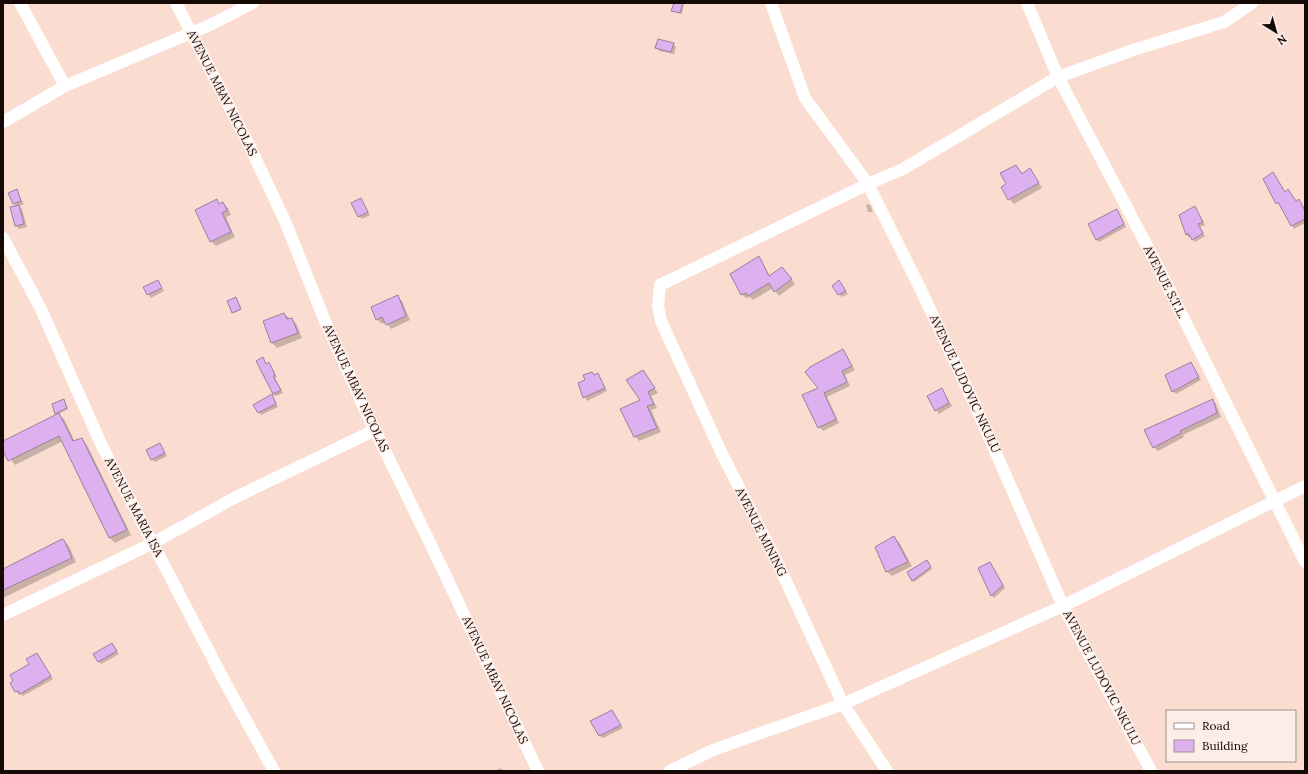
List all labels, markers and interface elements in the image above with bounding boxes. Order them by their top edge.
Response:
north arrow [1256,12,1296,52]
street label: AVENUE MBAV NICOLAS [184,26,261,159]
text: N [1274,32,1290,48]
street label: AVENUE S.T.L. [1140,242,1190,321]
street label: AVENUE LUDOVIC NKULU [926,311,1004,455]
street label: AVENUE MBAV NICOLAS [320,320,393,454]
street label: AVENUE MARIA ISA [101,454,167,559]
street label: AVENUE MINING [732,484,790,579]
street label: AVENUE LUDOVIC NKULU [1060,607,1144,748]
street label: AVENUE MBAV NICOLAS [459,612,532,746]
legend [1166,710,1296,762]
text: Road [1202,718,1230,733]
text: Building [1202,738,1248,753]

